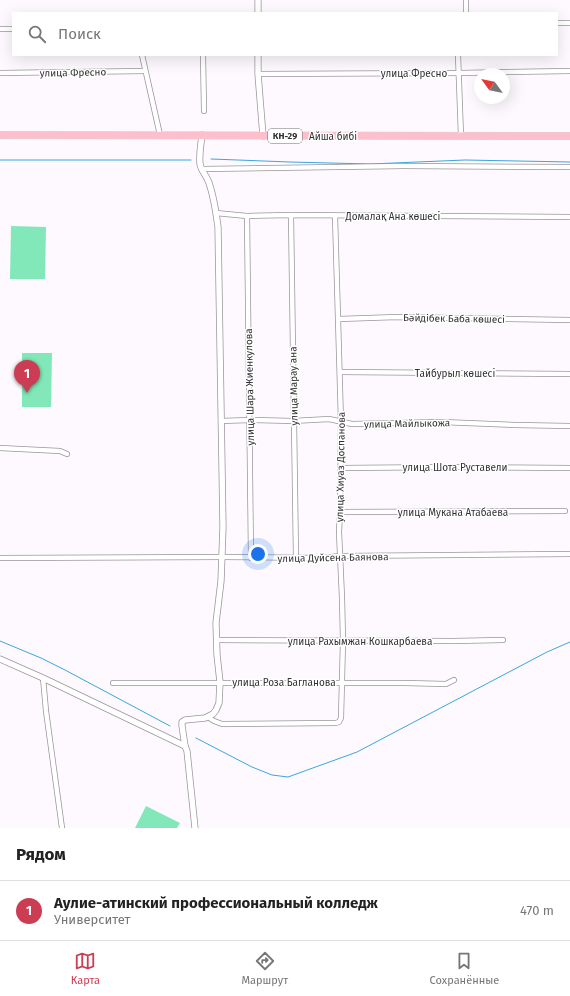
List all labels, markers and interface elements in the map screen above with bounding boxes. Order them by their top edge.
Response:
search box [12,12,558,56]
icon: search [26,23,48,45]
text: Поиск [58,25,101,43]
street label: улица Фресно [40,66,107,80]
street label: улица Фресно [381,68,447,80]
north arrow [474,68,510,104]
road number: КН-29 [268,129,302,143]
street label: Айша бибі [309,130,357,143]
street label: Домалақ Ана көшесі [345,210,441,223]
street label: Бәйдібек Баба көшесі [403,311,505,326]
street label: улица Шара Жиенкулова [243,328,257,446]
street label: улица Марау ана [287,346,301,426]
pin: 1 [14,360,40,393]
street label: Тайбурыл көшесі [415,367,495,380]
street label: улица Хиуаз Доспанова [334,412,348,522]
street label: улица Майлыкожа [364,417,450,431]
street label: улица Шота Руставели [402,462,508,474]
street label: улица Мукана Атабаева [398,507,508,519]
your location [248,544,268,564]
street label: улица Дуйсена Баянова [277,551,389,565]
street label: улица Рахымжан Кошкарбаева [288,636,432,648]
street label: улица Роза Багланова [232,677,336,689]
text: Рядом [16,844,66,865]
text: Аулие-атинский профессиональный колледж [54,894,378,912]
text: 1 [26,903,32,918]
text: 470 m [520,903,554,918]
text: Университет [54,912,130,927]
tab: Карта [71,950,100,987]
tab: Маршрут [241,950,288,987]
tab: Сохранённые [430,950,499,987]

